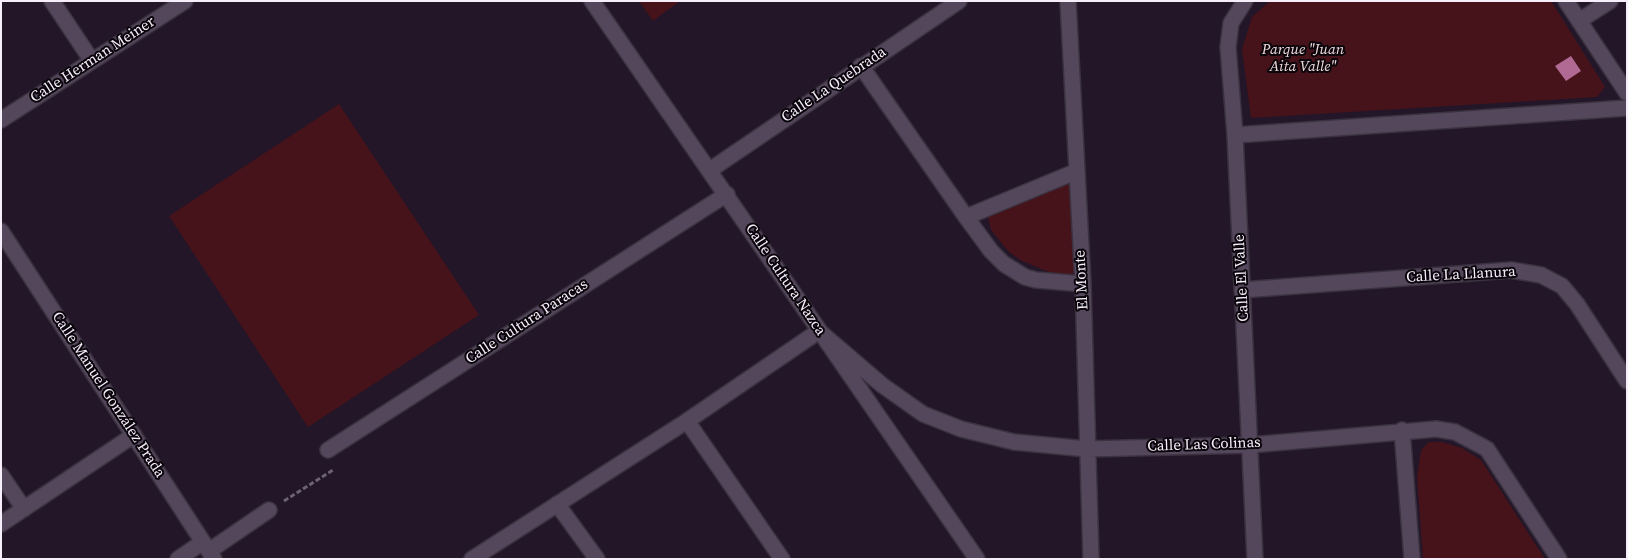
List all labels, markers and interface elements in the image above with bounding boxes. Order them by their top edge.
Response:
street label: Calle Herman Meiner [27,13,159,107]
park label: Parque "Juan Aita Valle" [1262,41,1344,76]
street label: Calle La Quebrada [778,43,890,127]
street label: Calle Cultura Nazca [741,221,829,339]
street label: Calle El Valle [1231,234,1253,322]
street label: El Monte [1071,250,1093,310]
street label: Calle La Llanura [1406,263,1516,287]
street label: Calle Cultura Paracas [462,276,592,368]
street label: Calle Manuel González Prada [48,309,168,481]
street label: Calle Las Colinas [1147,434,1261,456]

